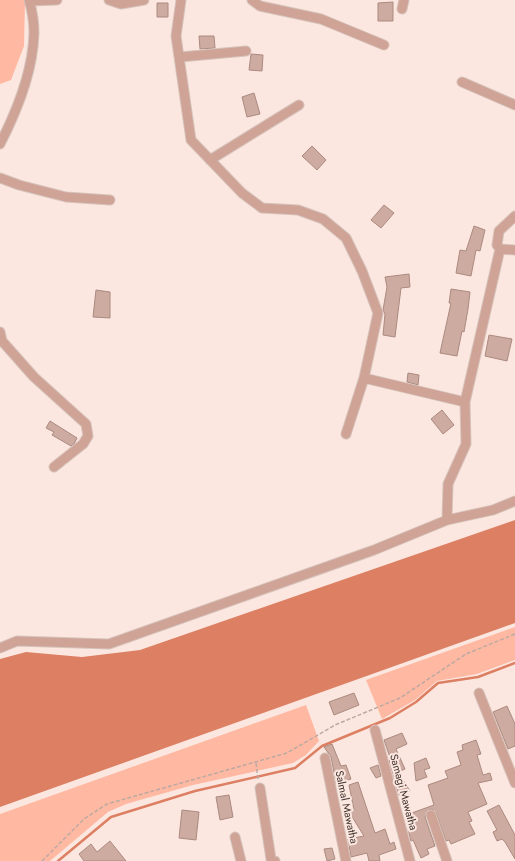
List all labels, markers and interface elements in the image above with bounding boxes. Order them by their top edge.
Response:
street label: Samagi Mawatha [386,752,422,832]
street label: Salmal Mawatha [331,769,363,845]

